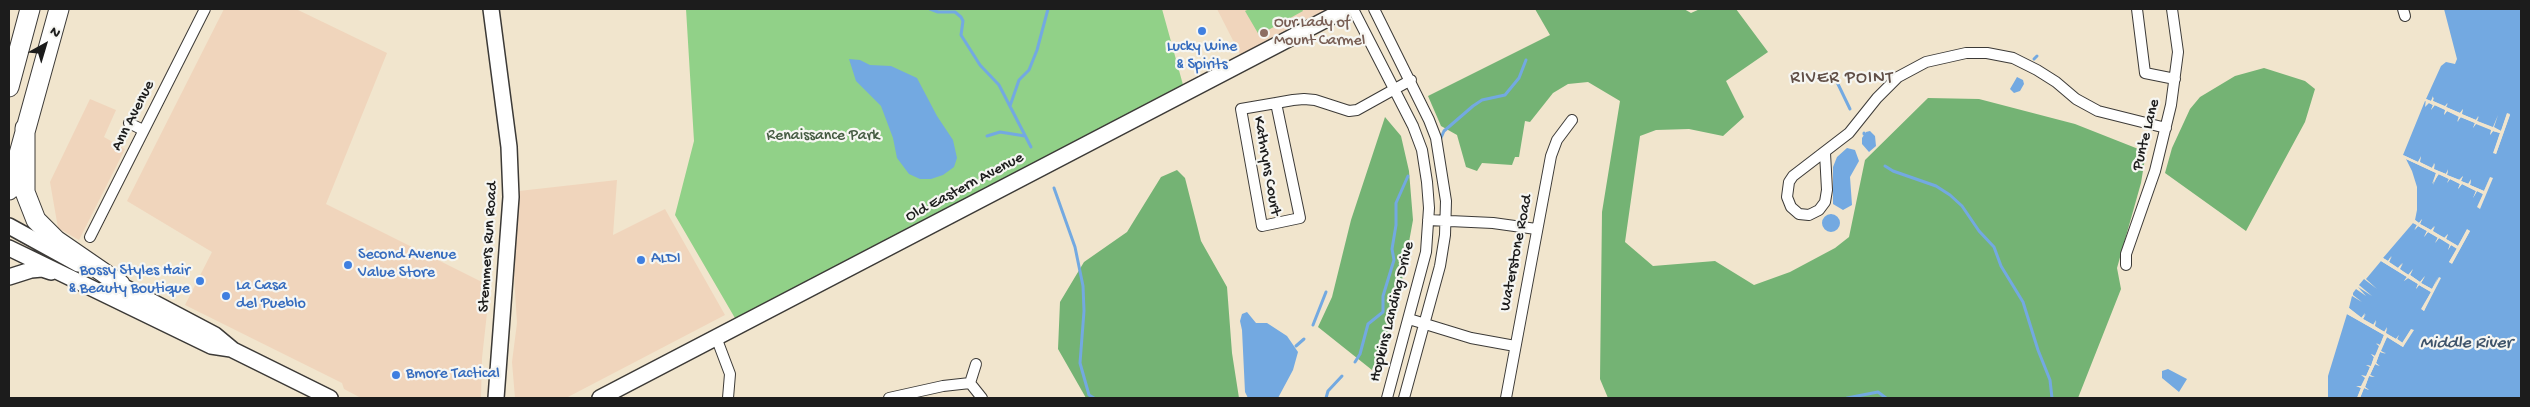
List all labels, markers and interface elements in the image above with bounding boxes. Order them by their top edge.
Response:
place label: Our Lady of Mount Carmel [1274,14,1365,52]
north arrow [20,20,70,70]
text: N [46,23,64,42]
marker: Lucky Wine & Spirits [1196,25,1208,37]
marker: Our Lady of Mount Carmel [1258,27,1270,39]
place label: Lucky Wine & Spirits [1167,38,1237,76]
district label: RIVER POINT [1789,68,1895,90]
street label: Ann Avenue [108,78,160,154]
street label: Punte Lane [2129,97,2165,173]
street label: Kathryns Court [1248,115,1284,217]
park label: Renaissance Park [767,127,879,147]
street label: Old Eastern Avenue [903,149,1027,227]
street label: Stemmers Run Road [475,181,503,313]
street label: Waterstone Road [1496,193,1538,313]
street label: Hopkins Landing Drive [1366,240,1420,384]
place label: Second Avenue Value Store [358,246,456,284]
place label: ALDI [651,250,681,270]
marker: ALDI [635,254,647,266]
marker: Second Avenue Value Store [342,259,354,271]
place label: Bossy Styles Hair & Beauty Boutique [68,262,190,300]
marker: Bossy Styles Hair & Beauty Boutique [194,275,206,287]
place label: La Casa del Pueblo [236,277,306,315]
marker: La Casa del Pueblo [220,290,232,302]
water label: Middle River [2420,333,2512,355]
place label: Bmore Tactical [406,365,500,385]
marker: Bmore Tactical [390,369,402,381]

